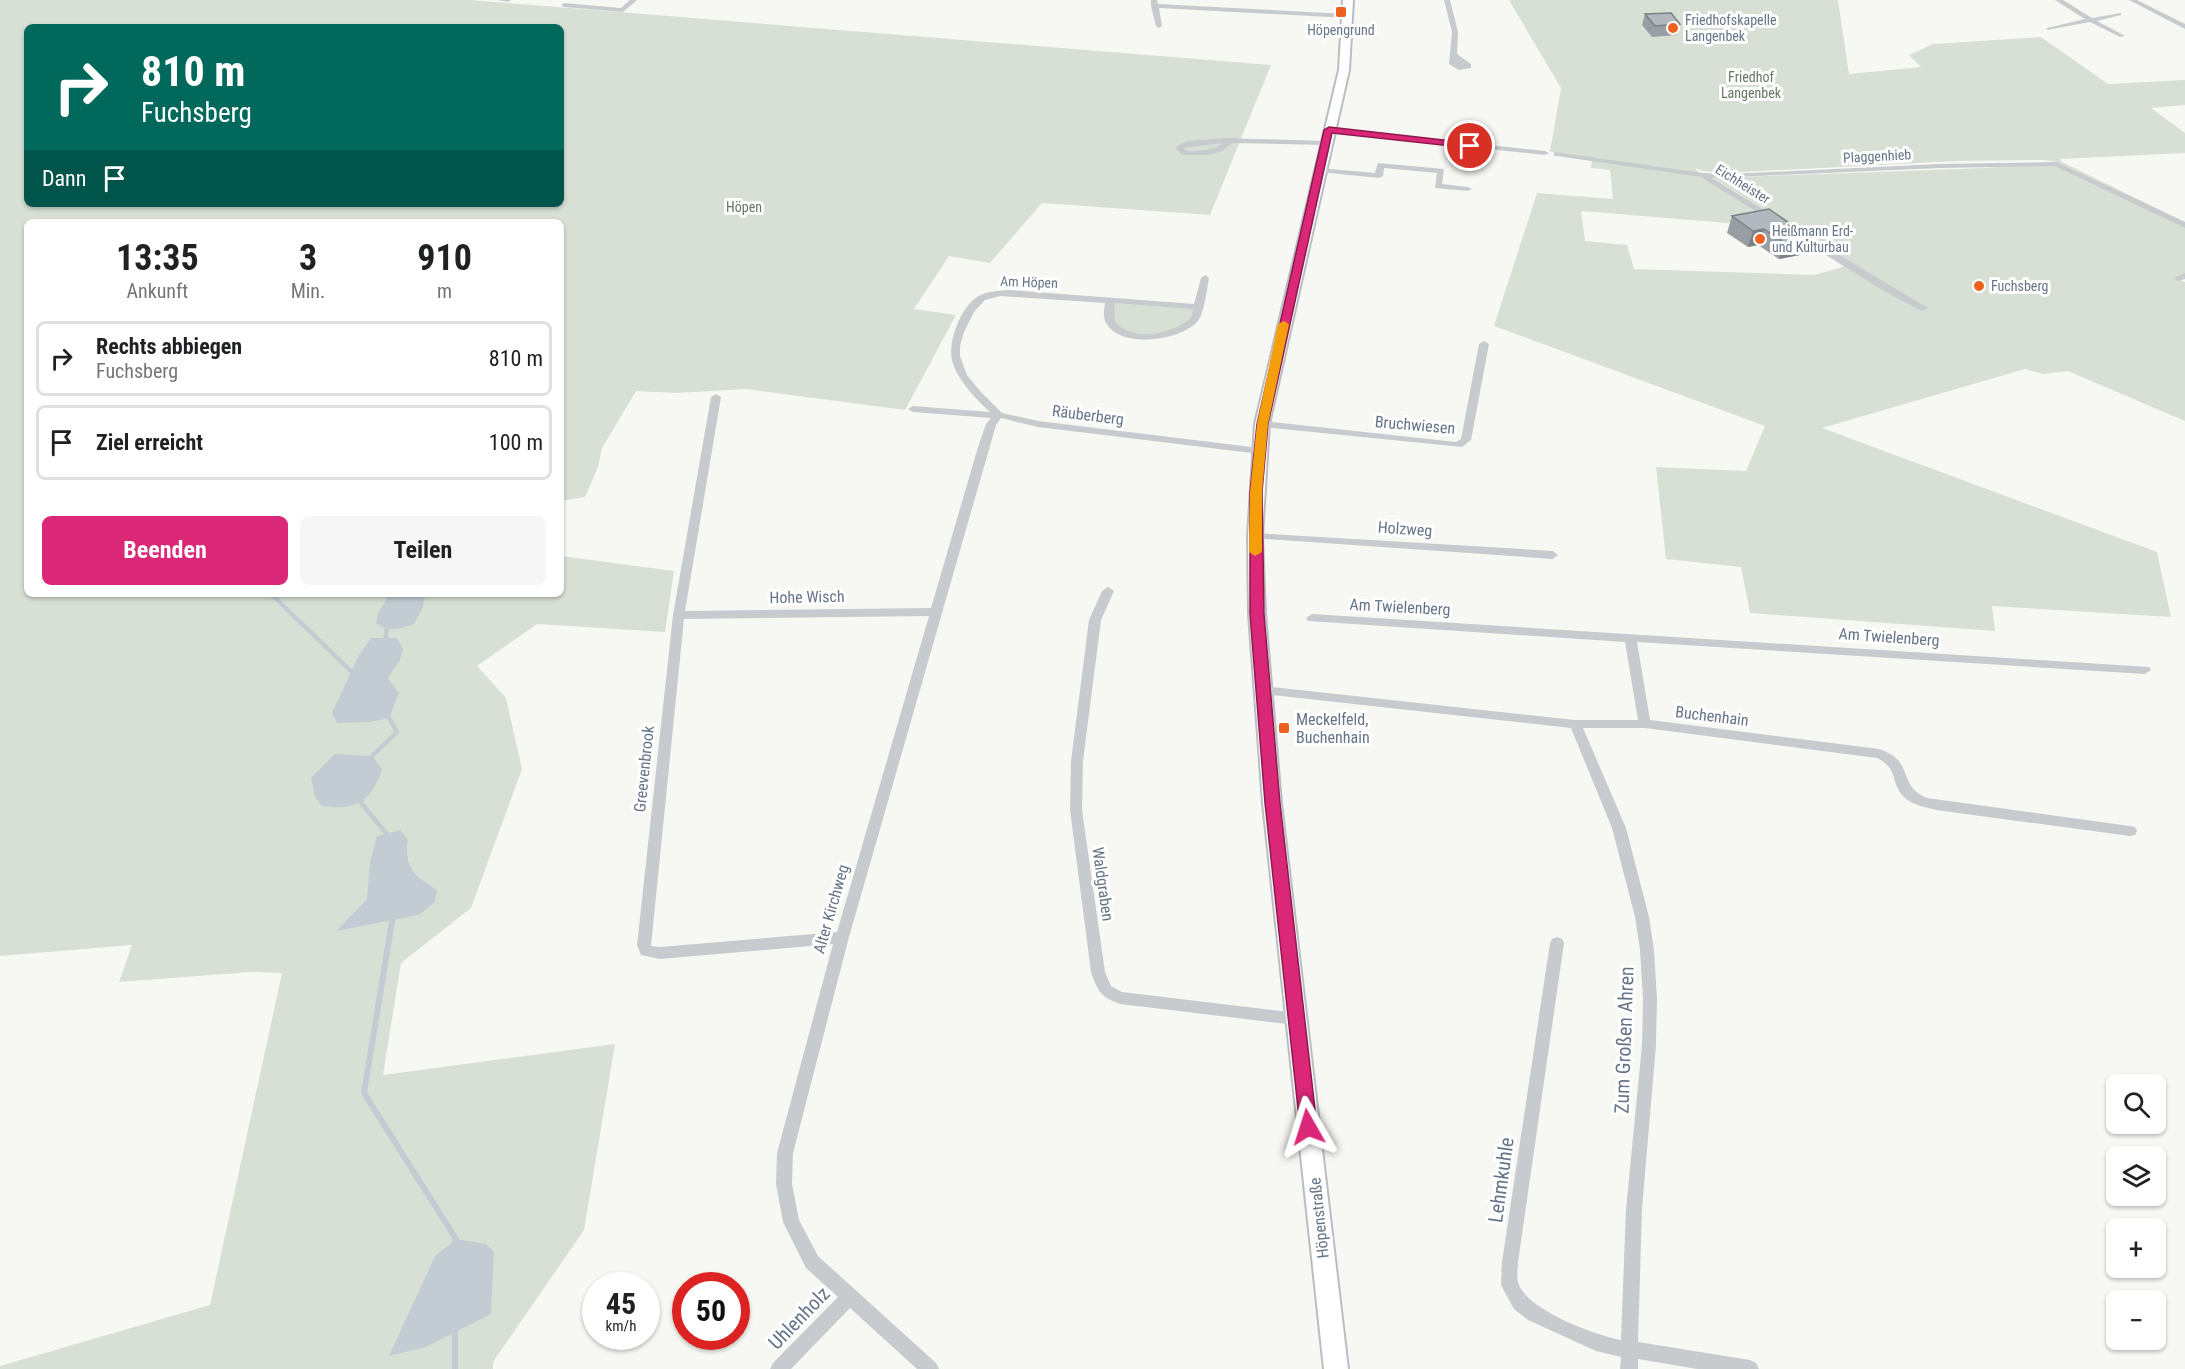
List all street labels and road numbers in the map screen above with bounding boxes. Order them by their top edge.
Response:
street label: Plaggenhieb [1842,146,1912,166]
street label: Eichheister [1713,161,1773,207]
street label: Am Höpen [1000,273,1058,291]
street label: Räuberberg [1051,401,1125,429]
street label: Bruchwiesen [1374,412,1456,438]
street label: Holzweg [1377,518,1433,540]
street label: Hohe Wisch [769,587,845,607]
street label: Am Twielenberg [1349,595,1451,619]
street label: Am Twielenberg [1838,624,1940,650]
street label: Buchenhain [1674,702,1750,730]
street label: Greevenbrook [630,724,658,813]
street label: Waldgraben [1088,846,1118,922]
street label: Alter Kirchweg [809,862,853,956]
street label: Zum Großen Ahren [1609,966,1639,1114]
street label: Lehmkuhle [1483,1136,1519,1224]
street label: Höpenstraße [1305,1177,1333,1259]
street label: Uhlenholz [763,1282,835,1354]

